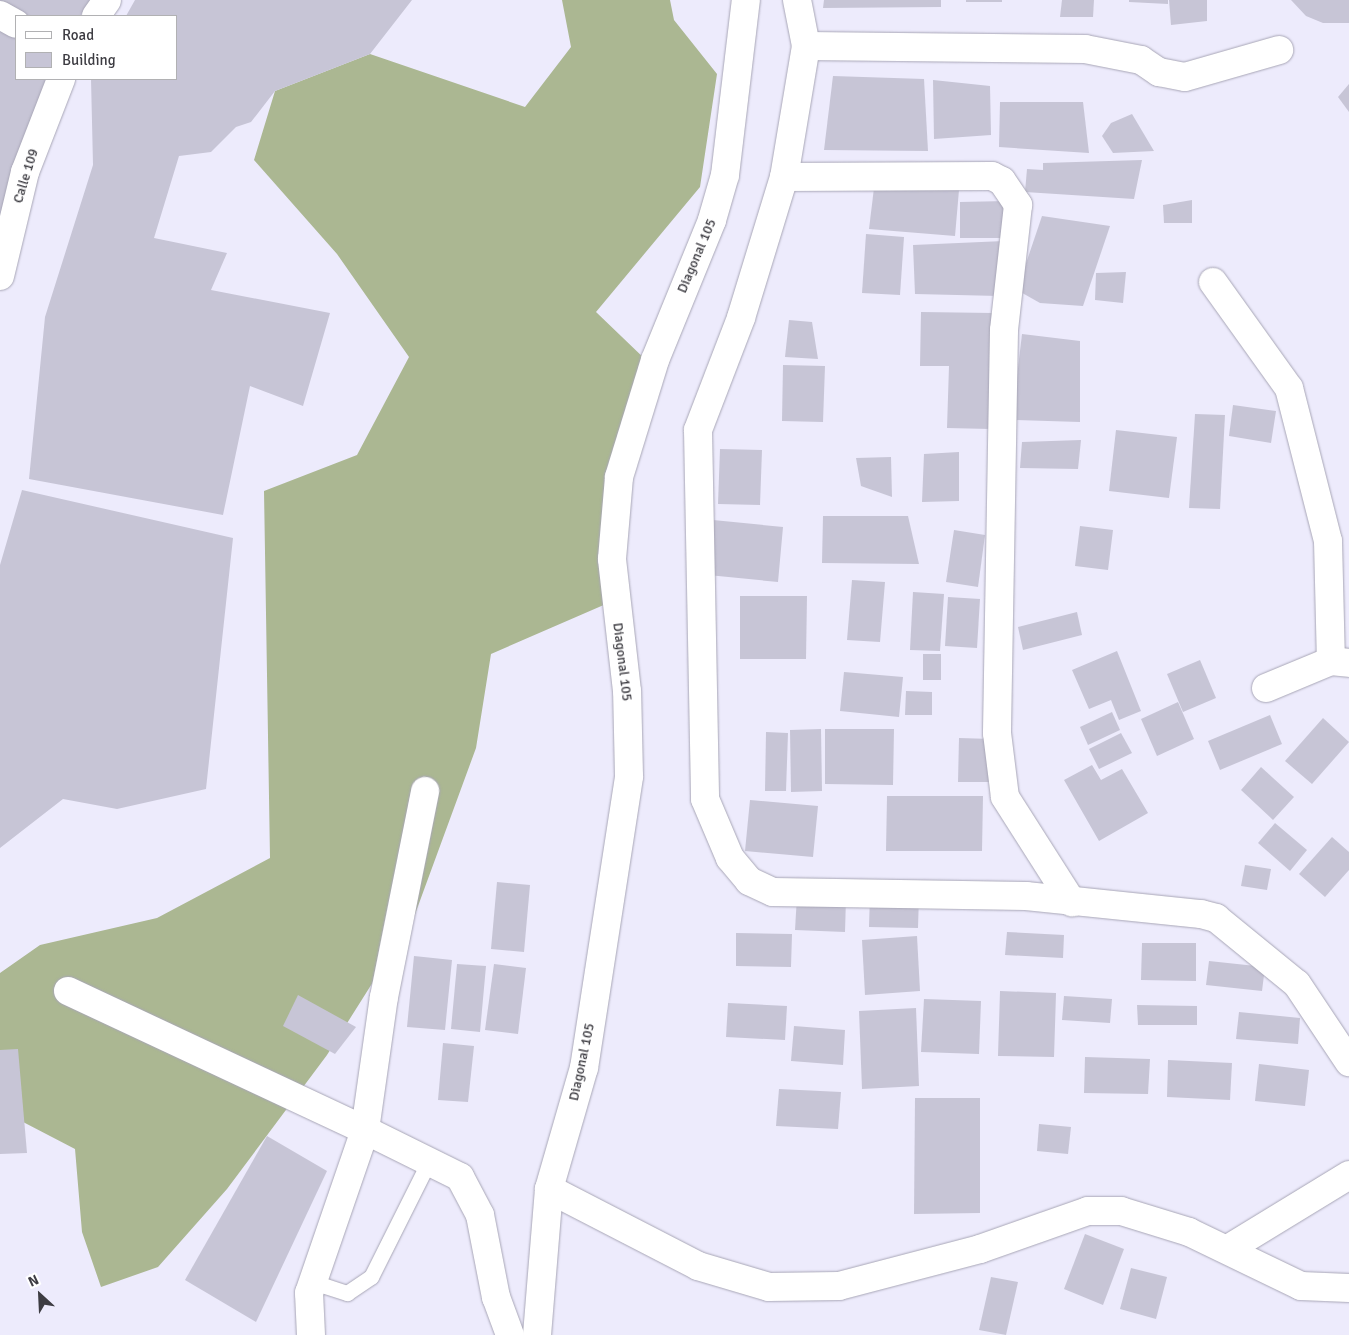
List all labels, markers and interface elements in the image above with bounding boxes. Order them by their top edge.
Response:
legend [15,15,178,80]
text: Road [62,26,94,44]
text: Building [62,51,116,69]
street label: Calle 109 [10,147,42,205]
street label: Diagonal 105 [674,216,720,296]
street label: Diagonal 105 [609,622,635,702]
street label: Diagonal 105 [566,1022,598,1102]
north arrow [15,1270,65,1320]
text: N [25,1271,41,1291]

